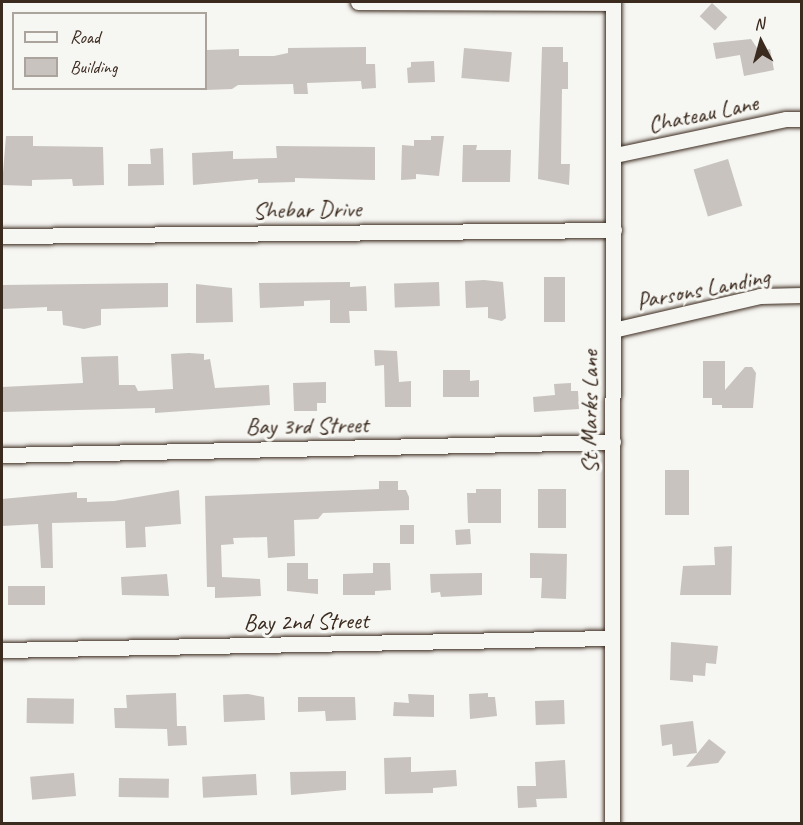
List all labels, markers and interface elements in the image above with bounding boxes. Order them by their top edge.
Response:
legend [12,12,207,90]
north arrow [731,12,791,72]
text: N [753,14,765,35]
text: Road [70,26,100,48]
text: Building [70,56,117,78]
street label: Chateau Lane [645,88,761,140]
street label: Shebar Drive [252,195,362,225]
street label: Parsons Landing [634,262,772,316]
street label: St Marks Lane [576,350,604,474]
street label: Bay 3rd Street [245,411,369,441]
street label: Bay 2nd Street [243,607,369,637]

